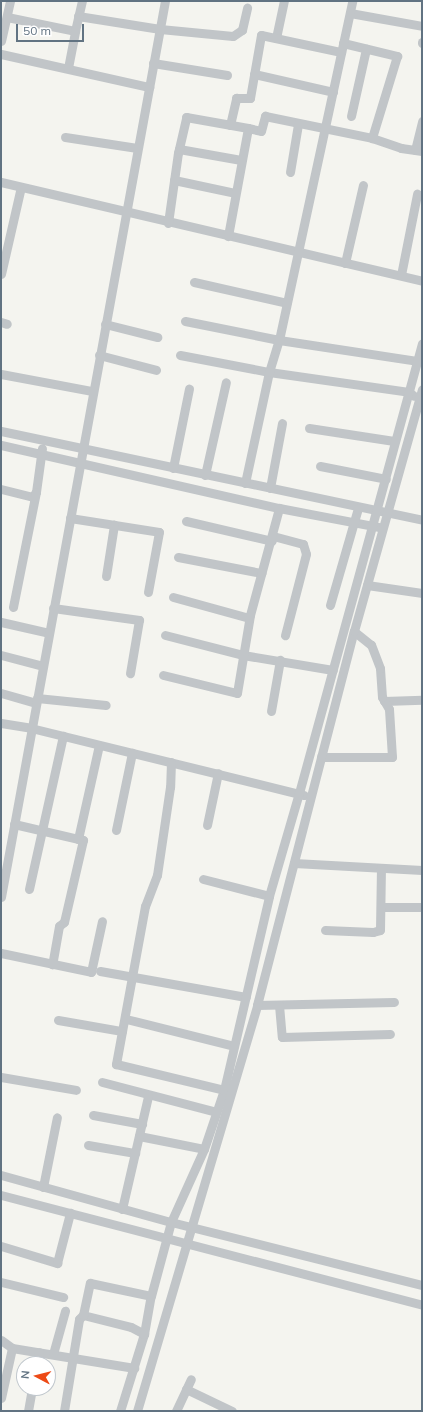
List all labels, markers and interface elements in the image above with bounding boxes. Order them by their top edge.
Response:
scale bar [18,16,86,42]
text: 50 m [23,23,51,38]
north arrow [16,1356,56,1396]
text: N [18,1370,33,1380]

